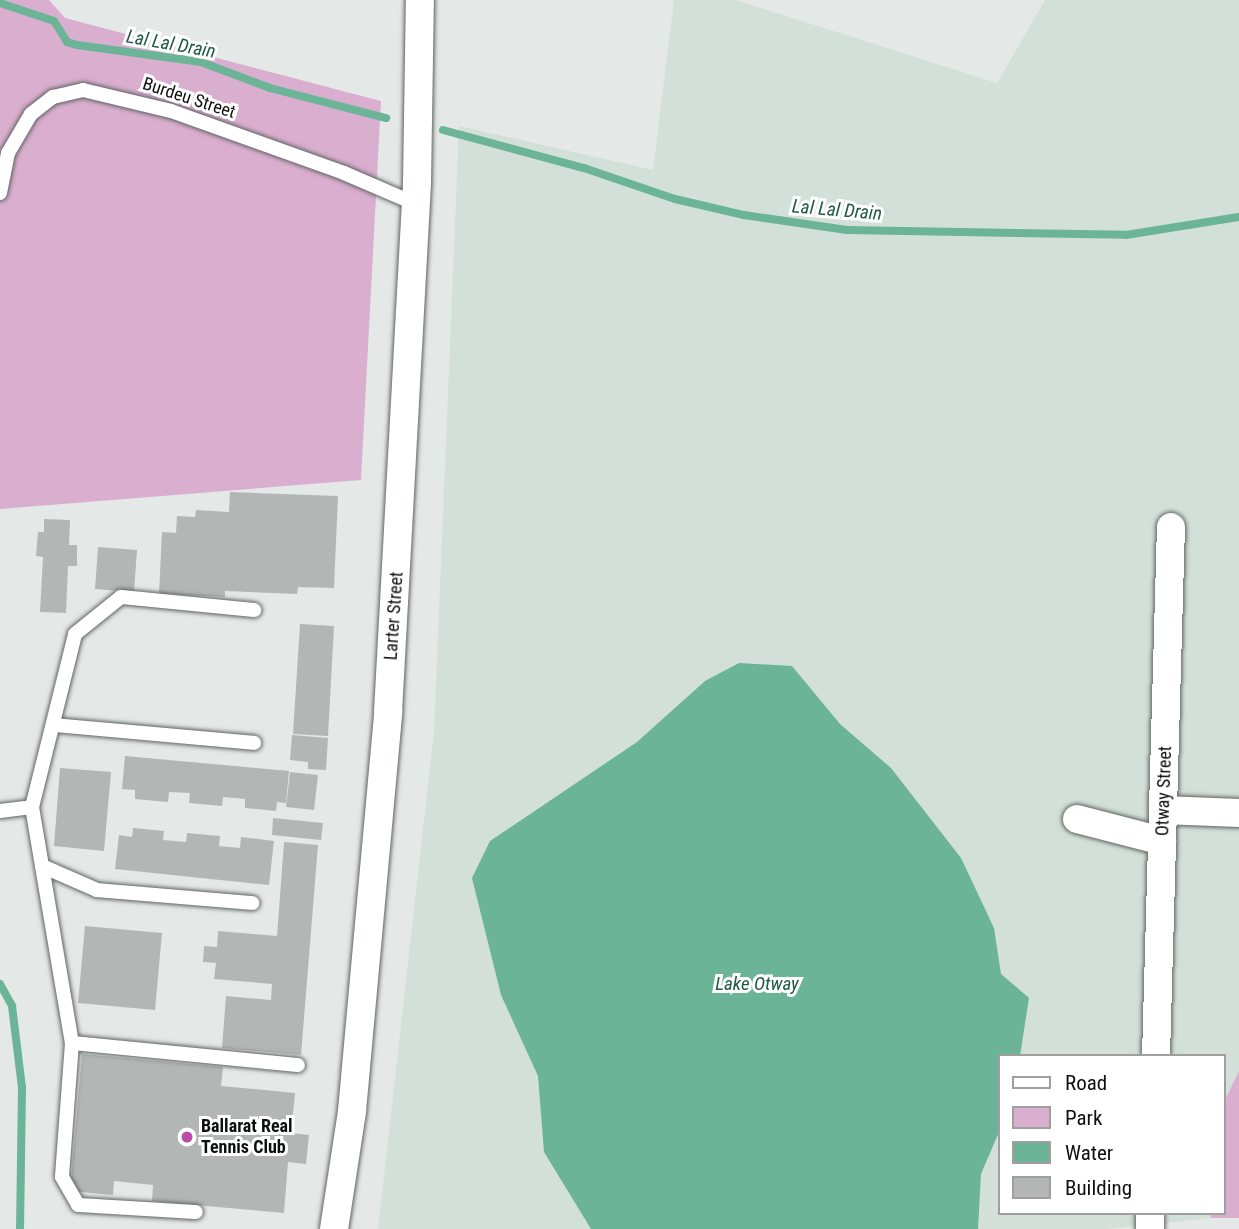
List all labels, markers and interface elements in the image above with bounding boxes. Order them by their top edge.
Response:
water label: Lal Lal Drain [125,25,217,63]
street label: Burdeu Street [140,73,238,123]
water label: Lal Lal Drain [791,195,883,225]
street label: Larter Street [380,571,408,661]
street label: Otway Street [1152,746,1176,836]
water label: Lake Otway [715,973,799,995]
legend [998,1054,1225,1215]
text: Road [1065,1071,1107,1095]
text: Park [1065,1106,1102,1130]
place label: Ballarat Real Tennis Club [201,1116,293,1158]
marker: Ballarat Real Tennis Club [179,1129,195,1145]
text: Water [1065,1141,1113,1165]
text: Building [1065,1176,1132,1200]

